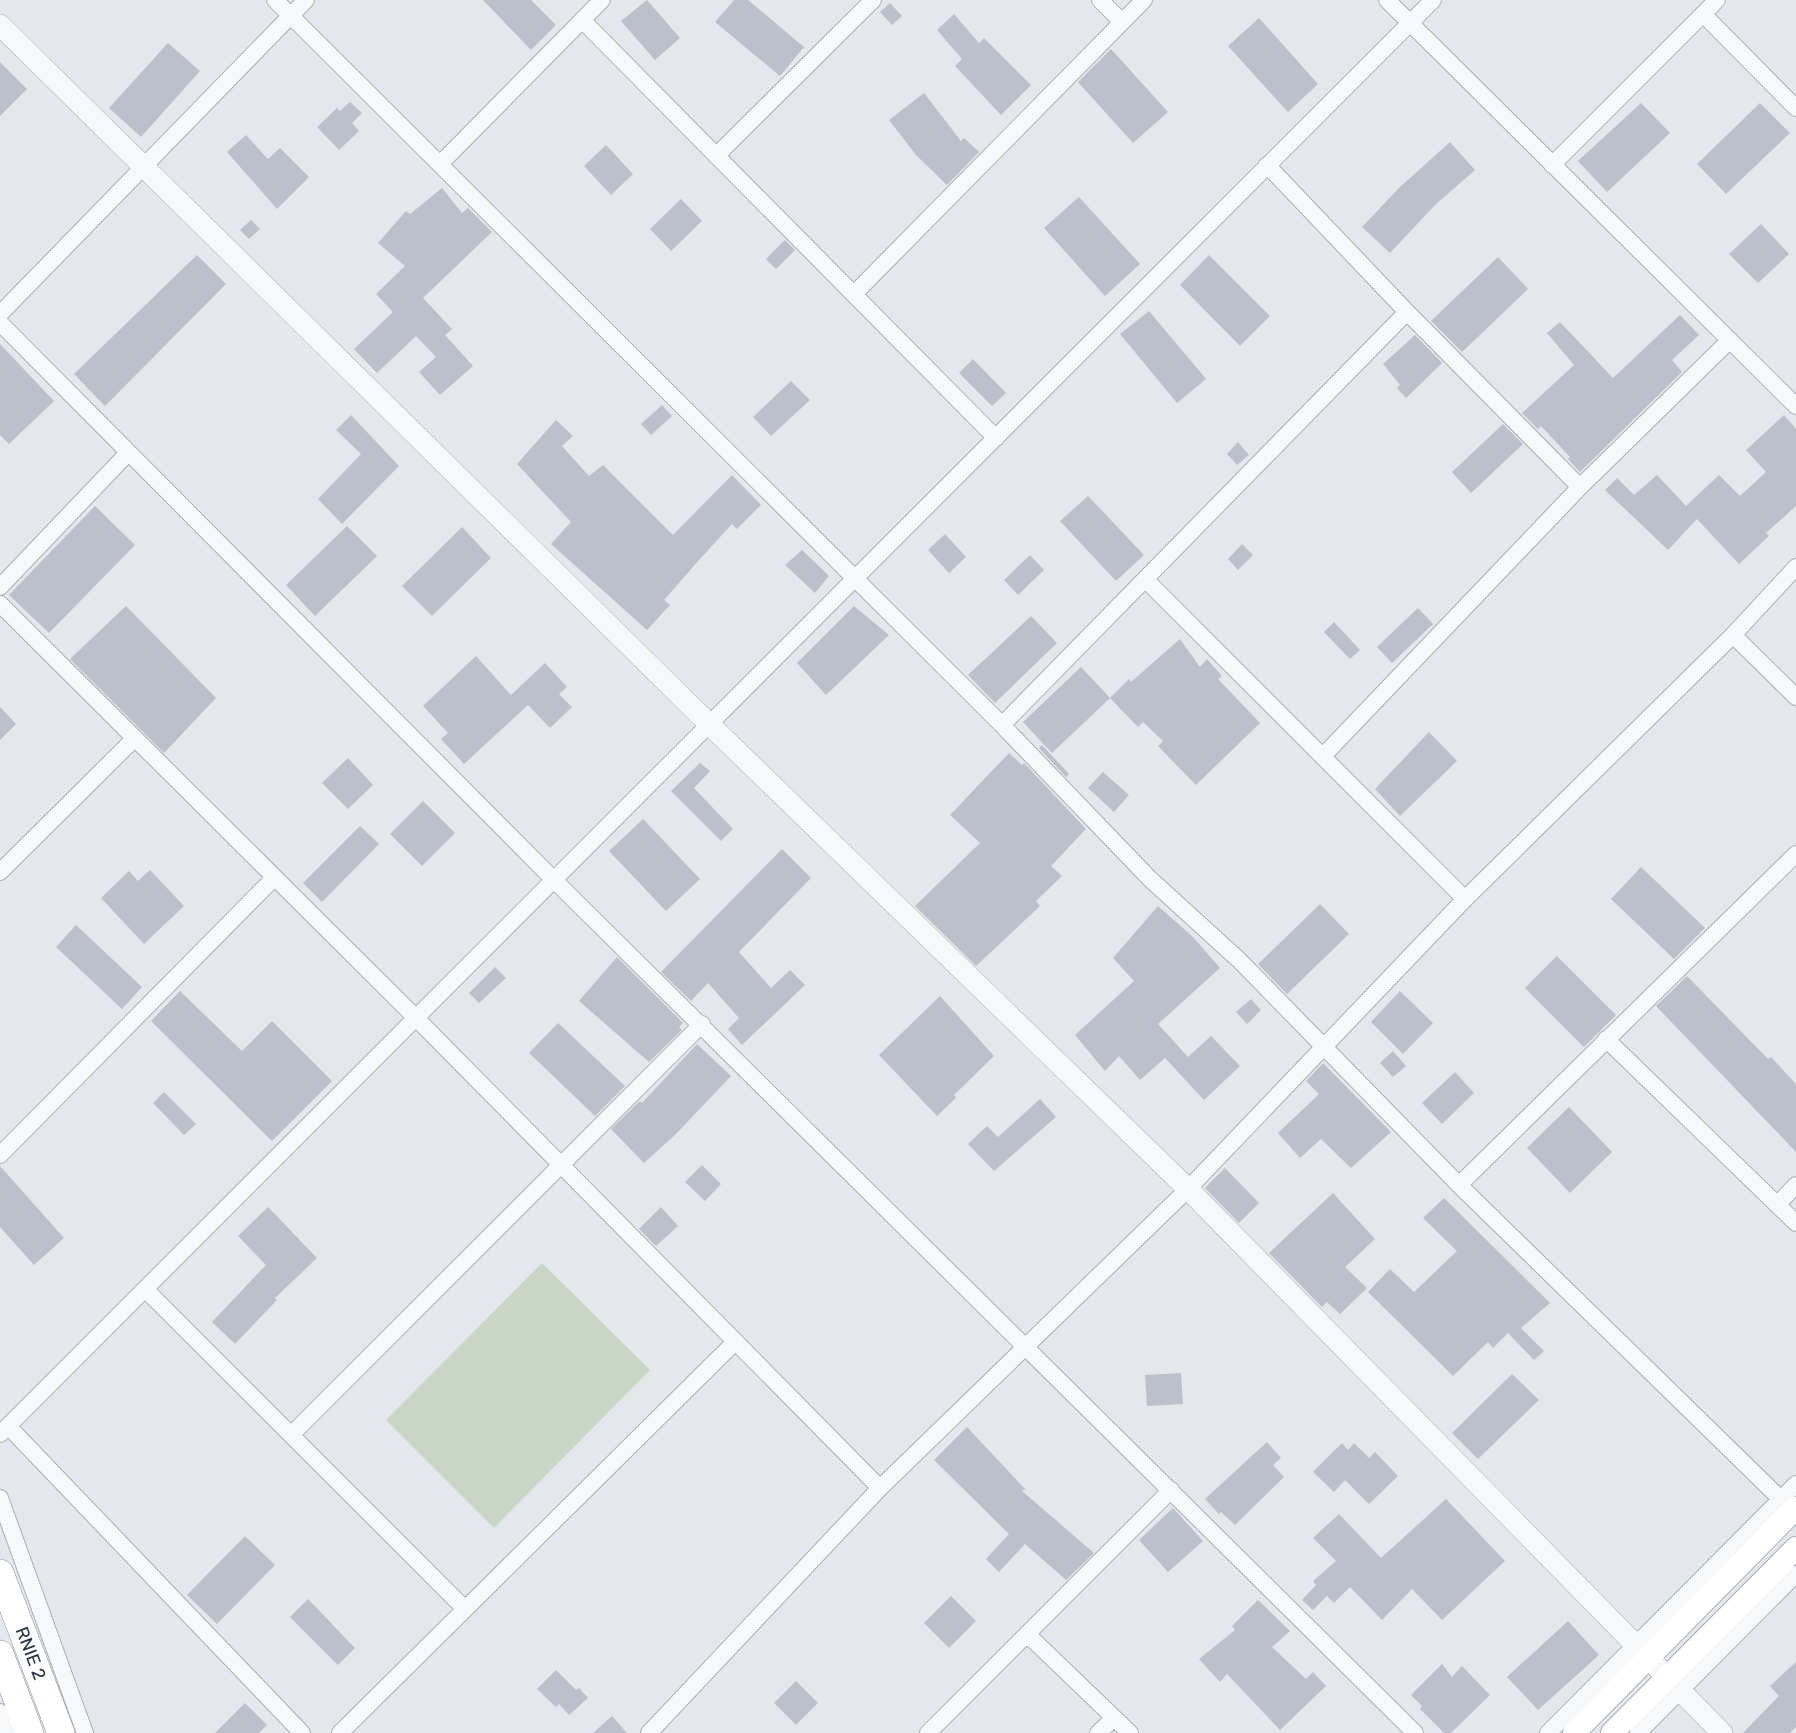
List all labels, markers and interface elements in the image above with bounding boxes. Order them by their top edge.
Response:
street label: RNIE 2 [11,1624,51,1683]

